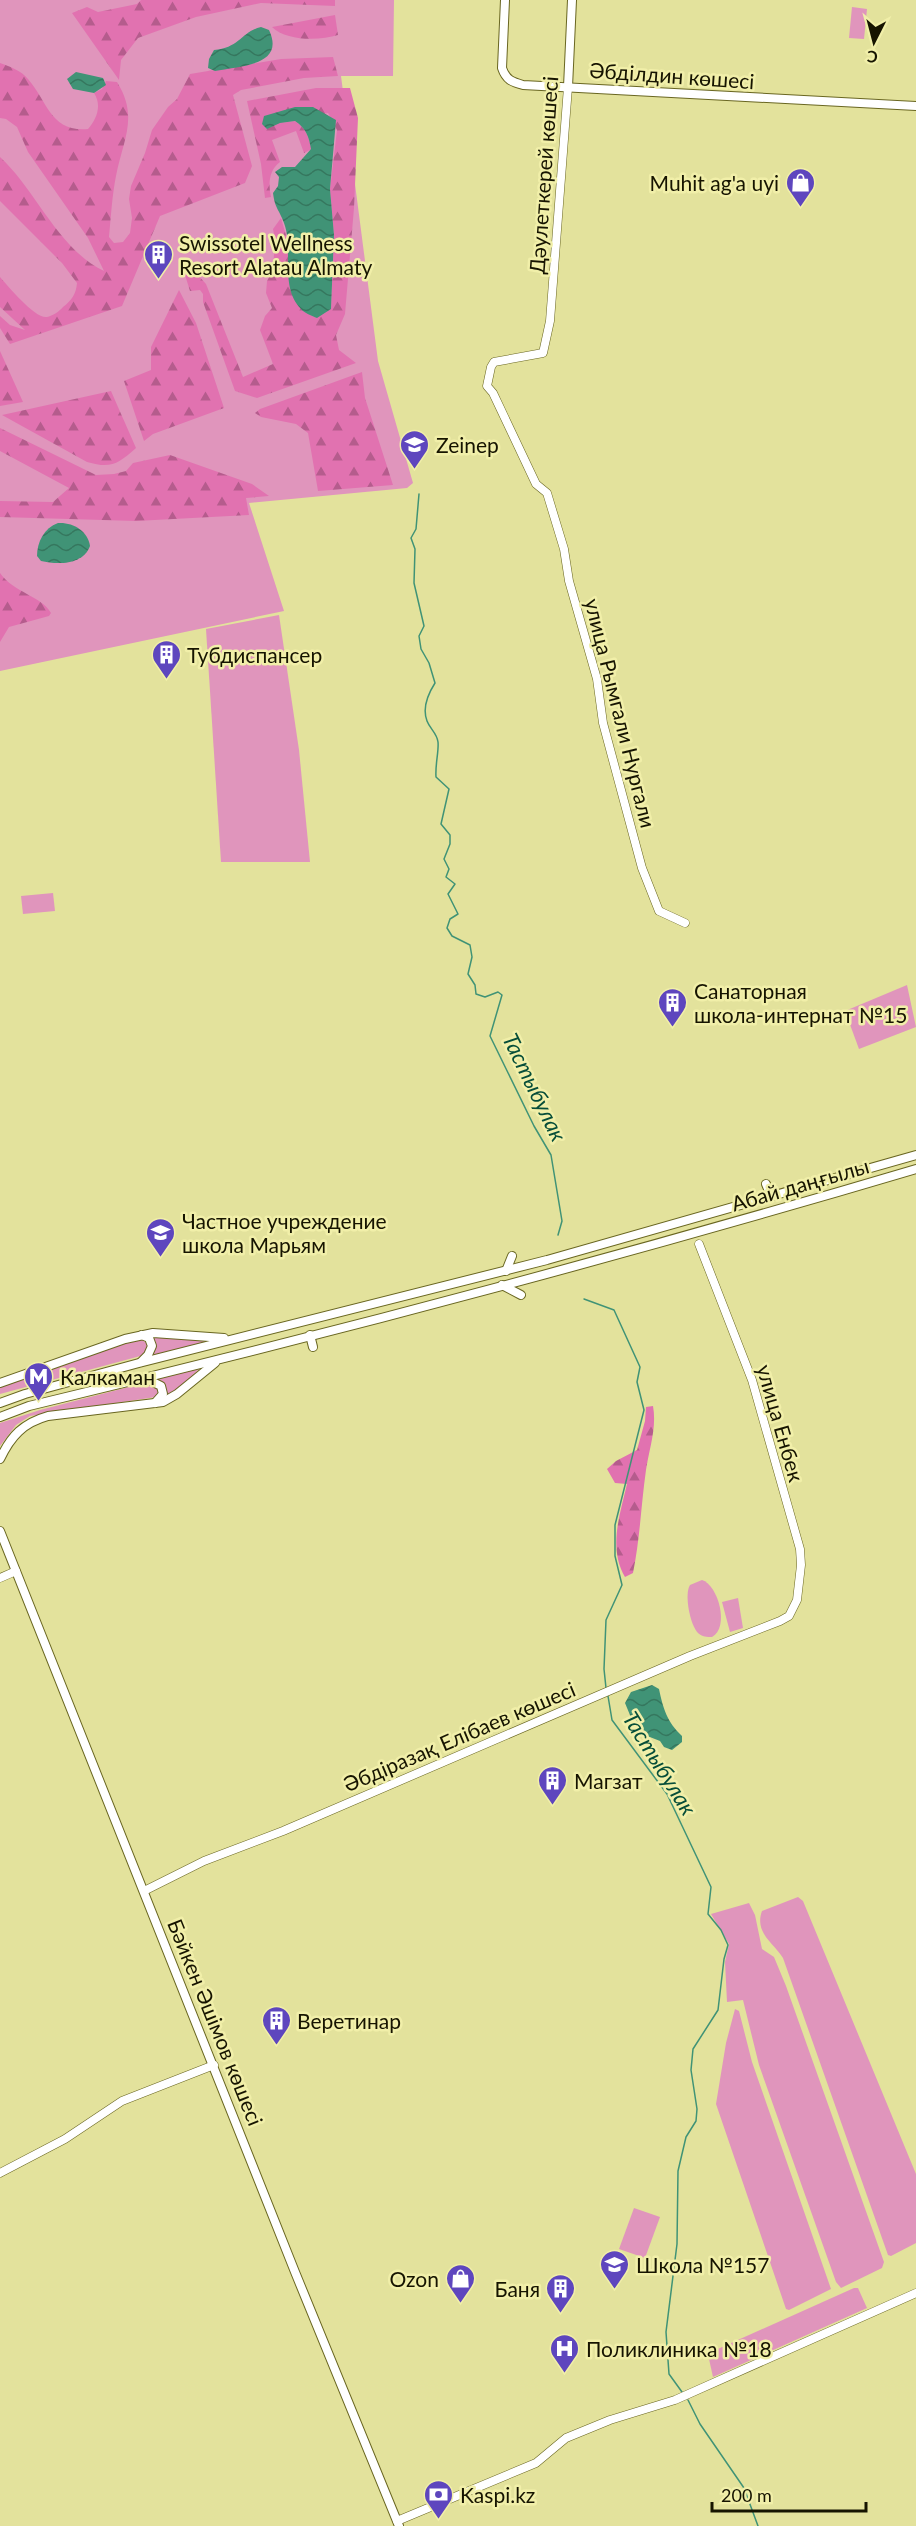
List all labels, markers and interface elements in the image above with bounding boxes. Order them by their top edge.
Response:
north arrow [844,12,904,72]
text: С [866,47,879,67]
street label: Әбділдин көшесі [589,57,755,93]
street label: Дәулеткерей көшесі [524,75,562,275]
shop icon: Muhit ag'a uyi [784,166,816,208]
place label: Muhit ag'a uyi [650,170,779,195]
place label: Swissotel Wellness Resort Alatau Almaty [179,230,372,279]
building icon: Swissotel Wellness Resort Alatau Almaty [142,238,174,280]
school or university icon: Zeinep [399,428,431,470]
place label: Zeinep [436,432,499,457]
street label: улица Рымгали Нургали [580,596,662,830]
building icon: Тубдиспансер [150,638,182,680]
place label: Тубдиспансер [187,642,322,667]
place label: Санаторная школа-интернат №15 [694,978,907,1027]
building icon: Санаторная школа-интернат №15 [657,986,689,1028]
water label: Тастыбулак [497,1028,573,1146]
street label: Абай даңғылы [728,1152,872,1216]
place label: Частное учреждение школа Марьям [182,1208,387,1257]
school or university icon: Частное учреждение школа Марьям [145,1216,177,1258]
metro station icon: Калкаман [23,1360,55,1402]
street label: улица Енбек [752,1362,810,1485]
place label: Калкаман [60,1364,155,1389]
street label: Әбдіразақ Елібаев көшесі [339,1676,579,1796]
water label: Тастыбулак [618,1706,703,1820]
building icon: Магзат [537,1764,569,1806]
place label: Магзат [574,1768,643,1793]
street label: Бәйкен Әшімов көшесі [163,1915,269,2129]
building icon: Веретинар [260,2004,292,2046]
place label: Веретинар [297,2008,401,2033]
school or university icon: Школа №157 [599,2248,631,2290]
place label: Школа №157 [636,2252,769,2277]
shop icon: Ozon [444,2262,476,2304]
place label: Ozon [390,2266,439,2291]
building icon: Баня [545,2272,577,2314]
place label: Баня [494,2276,540,2301]
hospital icon: Поликлиника №18 [549,2332,581,2374]
place label: Поликлиника №18 [586,2336,772,2361]
scale bar [712,2475,866,2513]
bank icon: Kaspi.kz [423,2478,455,2520]
place label: Kaspi.kz [460,2482,535,2507]
text: 200 m [721,2484,772,2506]

